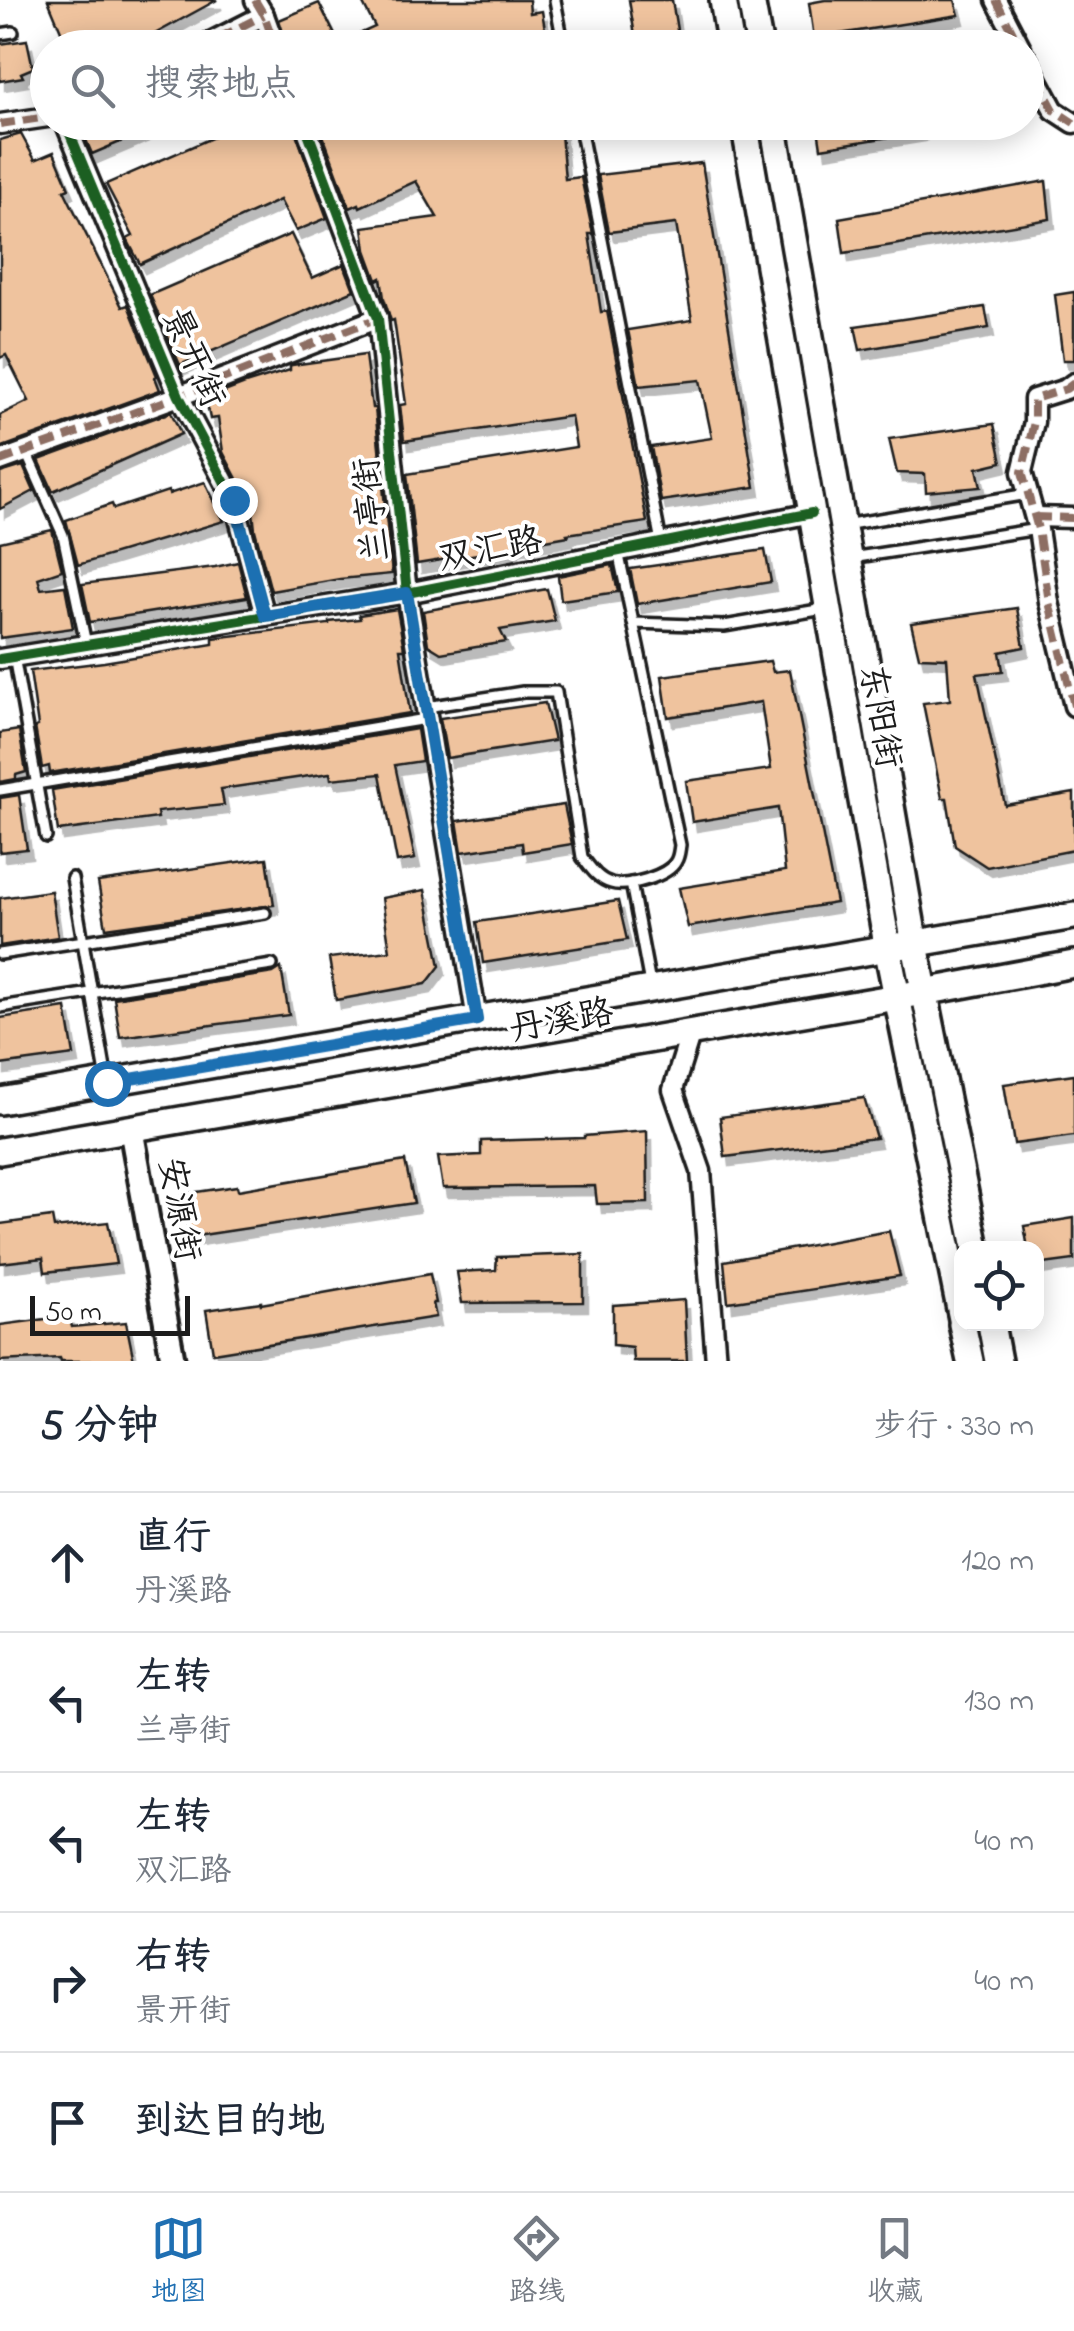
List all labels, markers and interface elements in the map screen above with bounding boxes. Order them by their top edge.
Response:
search box [30,30,1044,140]
icon: search [65,58,120,113]
text: 搜索地点 [145,58,297,114]
street label: 景开街 [147,300,236,417]
street label: 兰亭街 [343,455,404,565]
route end [212,478,258,524]
street label: 双汇路 [434,516,547,586]
street label: 东阳街 [844,660,913,773]
street label: 丹溪路 [505,988,618,1057]
route start [85,1061,131,1107]
street label: 安源街 [143,1153,212,1266]
map controls [954,1241,1044,1331]
button: locate [954,1241,1044,1331]
scale bar [30,1291,190,1336]
text: 50 m [45,1293,102,1334]
text: 5 分钟 [40,1397,159,1458]
text: 步行 · 330 m [874,1404,1034,1451]
text: 直行 [135,1511,211,1567]
icon: ahead [40,1535,95,1590]
text: 120 m [961,1539,1034,1586]
text: 丹溪路 [135,1569,231,1616]
text: 左转 [135,1651,211,1707]
icon: left [40,1675,95,1730]
text: 130 m [964,1679,1034,1726]
text: 兰亭街 [135,1709,231,1756]
text: 左转 [135,1791,211,1847]
icon: left [40,1815,95,1870]
text: 40 m [974,1819,1034,1866]
text: 双汇路 [135,1849,231,1896]
text: 右转 [135,1931,211,1987]
icon: right [40,1955,95,2010]
text: 40 m [974,1959,1034,2006]
text: 景开街 [135,1989,231,2036]
icon: arrive [40,2095,95,2150]
text: 到达目的地 [135,2095,325,2151]
tab: 地图 [151,2211,207,2314]
tab: 路线 [509,2211,565,2314]
tab: 收藏 [867,2211,923,2314]

